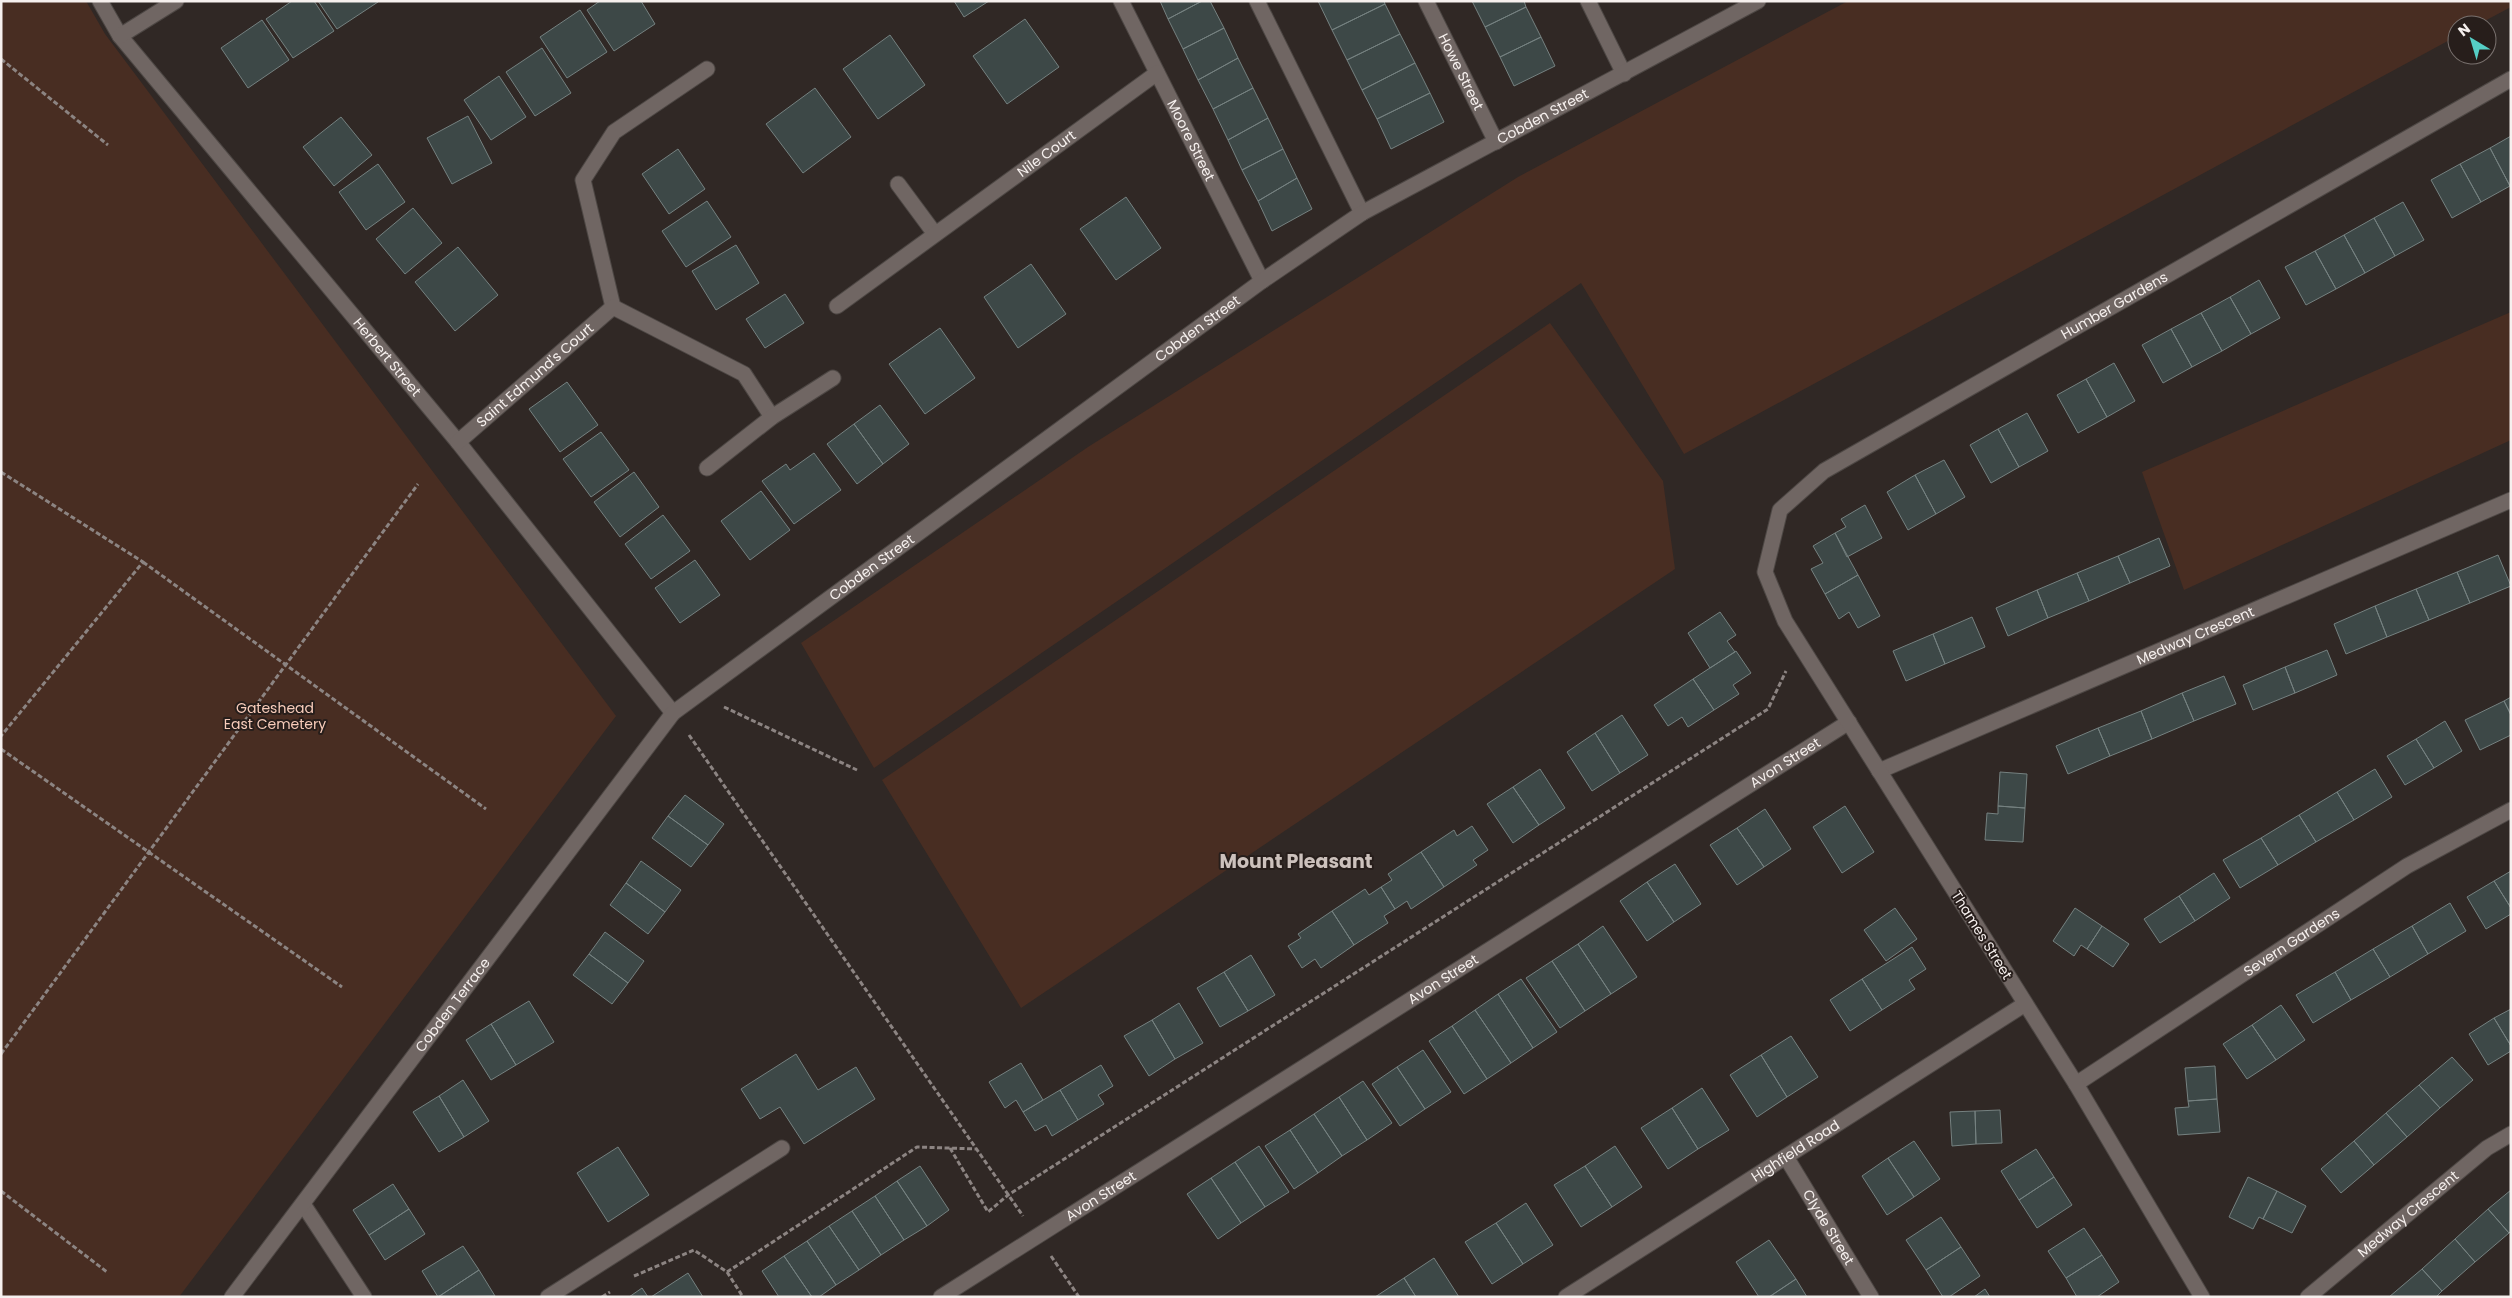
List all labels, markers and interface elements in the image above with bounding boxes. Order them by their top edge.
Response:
north arrow [2447,15,2497,65]
text: N [2454,19,2474,41]
street label: Howe Street [1434,30,1489,114]
street label: Cobden Street [1493,84,1592,149]
street label: Moore Street [1162,96,1220,184]
street label: Nile Court [1013,125,1080,182]
street label: Humber Gardens [2057,267,2171,344]
street label: Cobden Street [1151,290,1244,366]
street label: Herbert Street [349,313,426,401]
street label: Saint Edmund's Court [472,318,598,432]
street label: Cobden Street [825,529,918,605]
street label: Medway Crescent [2133,601,2257,669]
park label: Gateshead East Cemetery [224,698,326,734]
street label: Avon Street [1746,733,1824,792]
district label: Mount Pleasant [1220,848,1373,875]
street label: Thames Street [1947,887,2017,983]
street label: Severn Gardens [2239,903,2344,981]
street label: Avon Street [1404,949,1482,1009]
street label: Cobden Terrace [410,953,495,1056]
street label: Highfield Road [1747,1115,1843,1186]
street label: Avon Street [1062,1166,1140,1226]
street label: Medway Crescent [2353,1166,2463,1262]
street label: Clyde Street [1798,1186,1859,1269]

